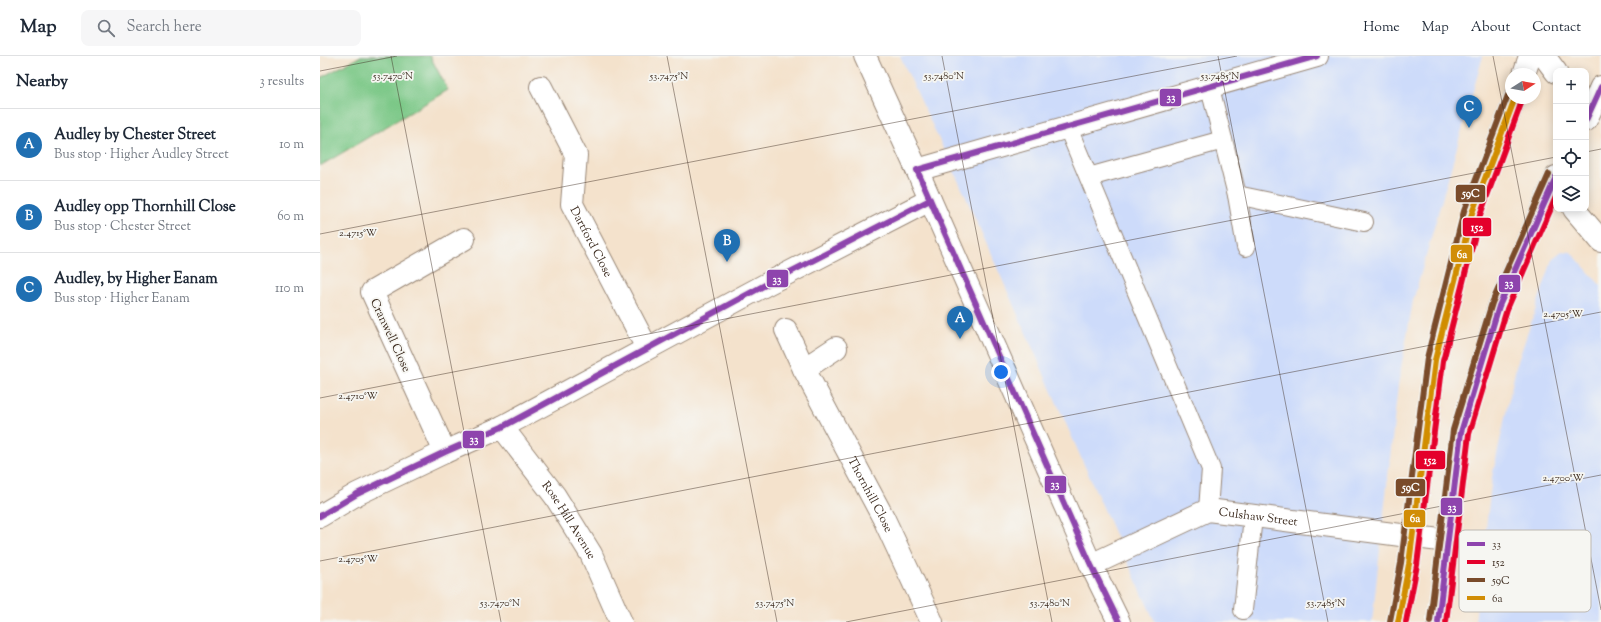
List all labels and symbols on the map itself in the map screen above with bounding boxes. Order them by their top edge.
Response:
north arrow [1505,68,1541,104]
text: 53.7470°N [372,69,413,84]
text: 53.7475°N [649,69,688,84]
text: 53.7480°N [923,69,964,84]
text: 53.7485°N [1200,69,1239,84]
line badge: 33 [1159,88,1182,107]
text: 33 [1167,90,1176,106]
pin: C [1456,95,1482,128]
line badge: 59C [1455,184,1486,203]
text: 59C [1461,186,1480,202]
street label: Dartford Close [565,203,617,281]
line badge: 152 [1462,217,1492,237]
text: 152 [1470,220,1484,236]
text: 2.4715°W [339,226,377,241]
pin: B [714,229,740,262]
line badge: 6a [1450,244,1473,263]
text: 6a [1457,247,1468,263]
line badge: 33 [766,269,789,288]
text: 33 [773,272,782,288]
line badge: 33 [1498,274,1521,293]
text: 33 [1505,276,1514,292]
street label: Cranwell Close [365,296,415,376]
pin: A [947,306,973,339]
text: 2.4705°W [1543,307,1583,322]
your location [991,362,1011,382]
text: 2.4710°W [338,389,378,404]
line badge: 33 [462,430,485,449]
text: 33 [470,432,479,448]
line badge: 152 [1415,450,1446,470]
text: 152 [1423,453,1437,469]
street label: Thornhill Close [842,454,897,536]
text: 2.4700°W [1542,471,1584,486]
line badge: 33 [1044,475,1067,494]
text: 33 [1051,477,1060,493]
street label: Rose Hill Avenue [537,478,600,563]
line badge: 59C [1395,478,1426,497]
text: 59C [1401,480,1420,496]
line badge: 33 [1440,497,1463,516]
text: 33 [1448,500,1457,516]
street label: Culshaw Street [1218,503,1299,532]
line badge: 6a [1403,509,1426,528]
text: 6a [1410,511,1421,527]
legend [1459,530,1591,612]
text: 33 [1492,537,1501,553]
text: 2.4705°W [338,552,378,567]
text: 152 [1492,555,1505,571]
text: 59C [1491,573,1510,589]
text: 6a [1492,591,1503,607]
text: 53.7470°N [479,596,520,611]
text: 53.7475°N [755,596,794,611]
text: 53.7480°N [1029,596,1070,611]
text: 53.7485°N [1306,596,1345,611]

